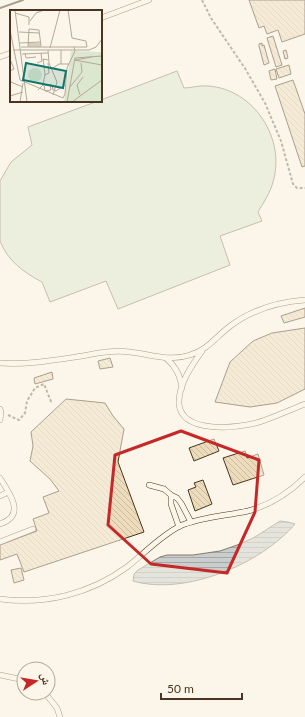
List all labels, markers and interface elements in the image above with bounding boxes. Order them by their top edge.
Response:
inset map [10,10,102,102]
north arrow [16,661,56,701]
text: ش [37,672,54,687]
scale bar [161,675,242,701]
text: 50 m [167,681,194,696]

